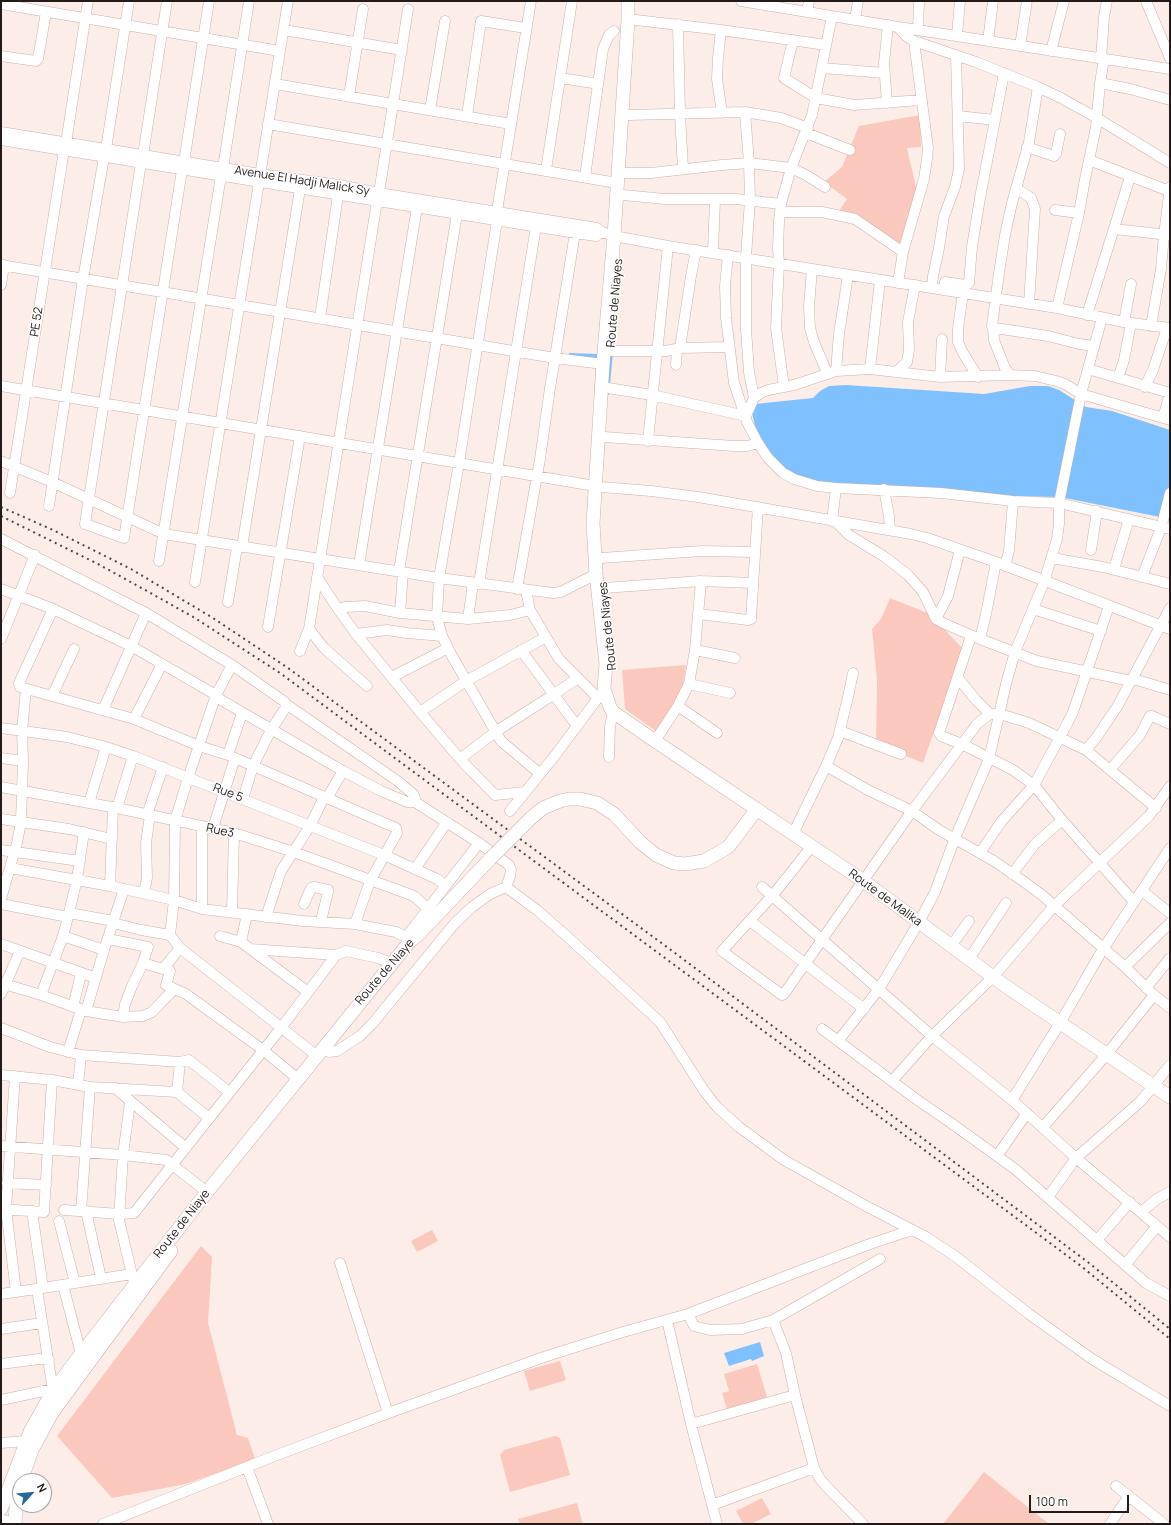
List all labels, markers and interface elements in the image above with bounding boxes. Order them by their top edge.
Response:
street label: Avenue El Hadji Malick Sy [233,163,371,199]
street label: Route de Niayes [604,258,626,348]
street label: PE 52 [28,306,46,338]
street label: Route de Niayes [596,581,620,671]
street label: Rue 5 [211,781,245,805]
street label: Rue3 [205,821,235,841]
street label: Route de Malika [845,867,925,929]
street label: Route de Niaye [352,936,418,1008]
street label: Route de Niaye [151,1187,213,1261]
north arrow [12,1473,52,1513]
text: N [34,1481,51,1495]
scale bar [1031,1487,1131,1513]
text: 100 m [1036,1493,1068,1510]

